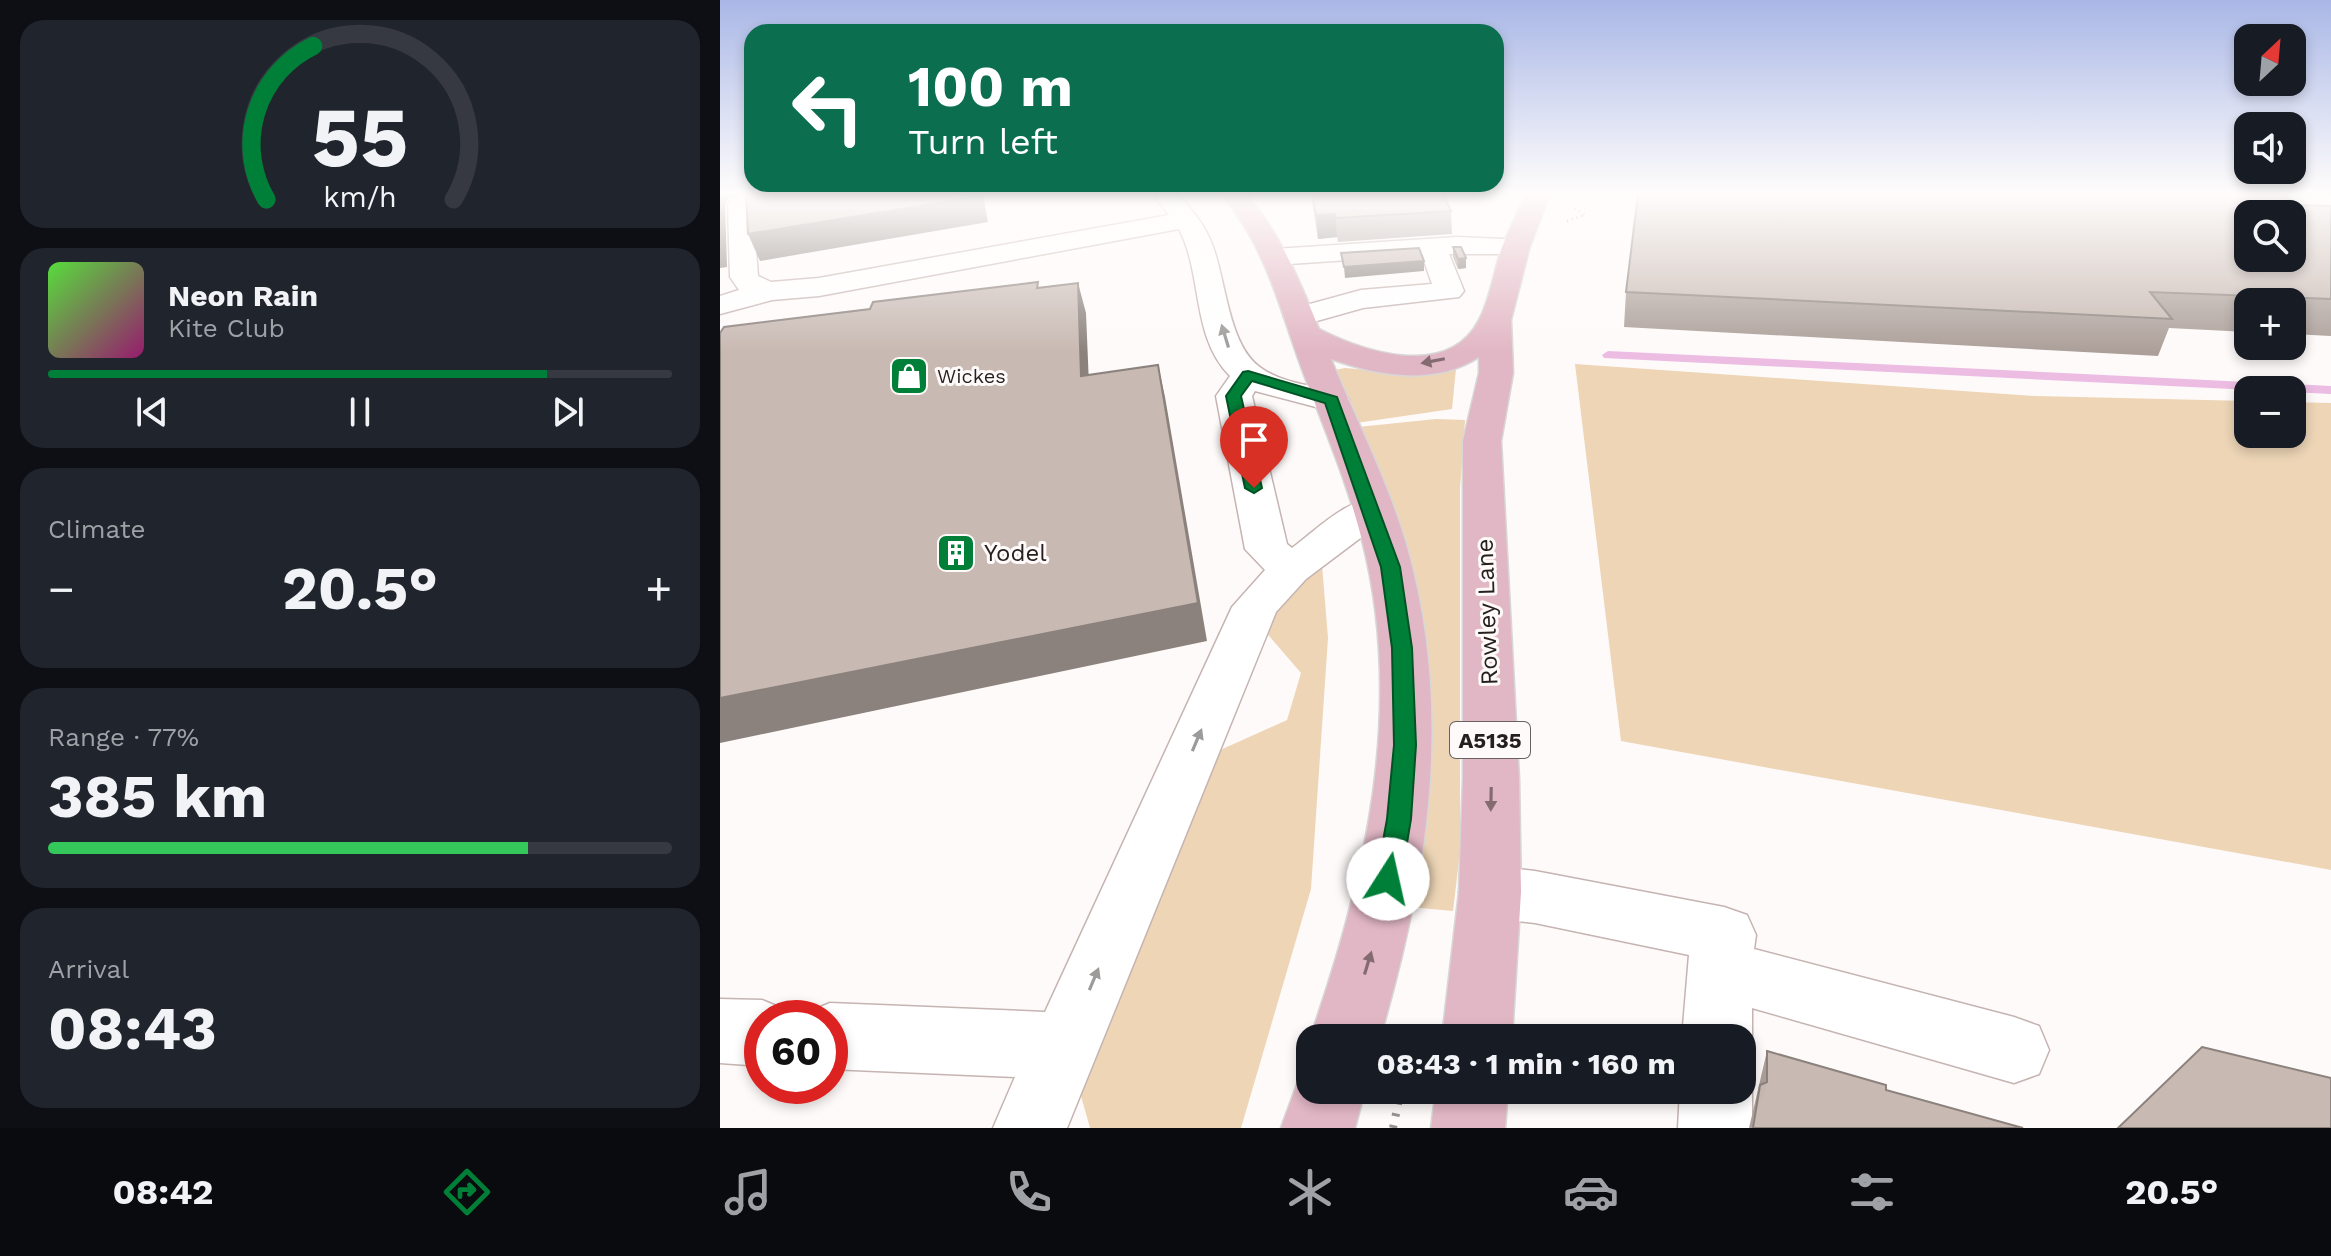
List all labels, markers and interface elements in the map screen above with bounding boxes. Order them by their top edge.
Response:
north arrow [2234,24,2306,96]
map controls [2234,24,2306,448]
text: 100 m [908,54,1073,120]
icon: left [776,56,880,160]
text: 55 [312,89,409,186]
button: sound [2234,112,2306,184]
text: Turn left [908,121,1058,163]
text: km/h [323,180,397,214]
button: search [2234,200,2306,272]
text: Neon Rain [168,278,318,313]
button: + [2234,288,2306,360]
text: Kite Club [168,313,285,343]
one-way arrow [1218,324,1231,348]
shop icon: Wickes [888,355,930,397]
one-way arrow [1420,356,1445,368]
place label: Wickes [937,364,1006,388]
button: − [2234,376,2306,448]
icon: previous [130,390,174,434]
icon: pause [338,390,382,434]
icon: next [546,390,590,434]
pin [1220,406,1288,488]
icon: arrive [1232,418,1276,462]
text: Climate [48,514,146,544]
building icon: Yodel [935,532,977,574]
street label: Rowley Lane [1470,538,1504,686]
place label: Yodel [984,539,1047,567]
text: 20.5° [282,553,438,624]
text: − [48,563,75,615]
text: + [645,563,672,615]
text: Range · 77% [48,722,199,752]
road number: A5135 [1450,722,1530,758]
one-way arrow [1190,728,1203,752]
text: 385 km [48,761,267,832]
one-way arrow [1485,787,1497,812]
position arrow [1346,837,1430,921]
one-way arrow [1362,951,1375,975]
text: Arrival [48,954,129,984]
one-way arrow [1087,967,1100,991]
text: 08:43 [48,993,217,1064]
speed limit sign: 60 [744,1000,848,1104]
text: 08:43 · 1 min · 160 m [1376,1046,1676,1081]
icon: directions [439,1164,495,1220]
icon: music [720,1164,776,1220]
icon: phone [1001,1164,1057,1220]
icon: climate [1282,1164,1338,1220]
icon: car [1563,1164,1619,1220]
icon: filters [1844,1164,1900,1220]
text: 08:42 [113,1171,213,1213]
text: 20.5° [2125,1171,2218,1213]

